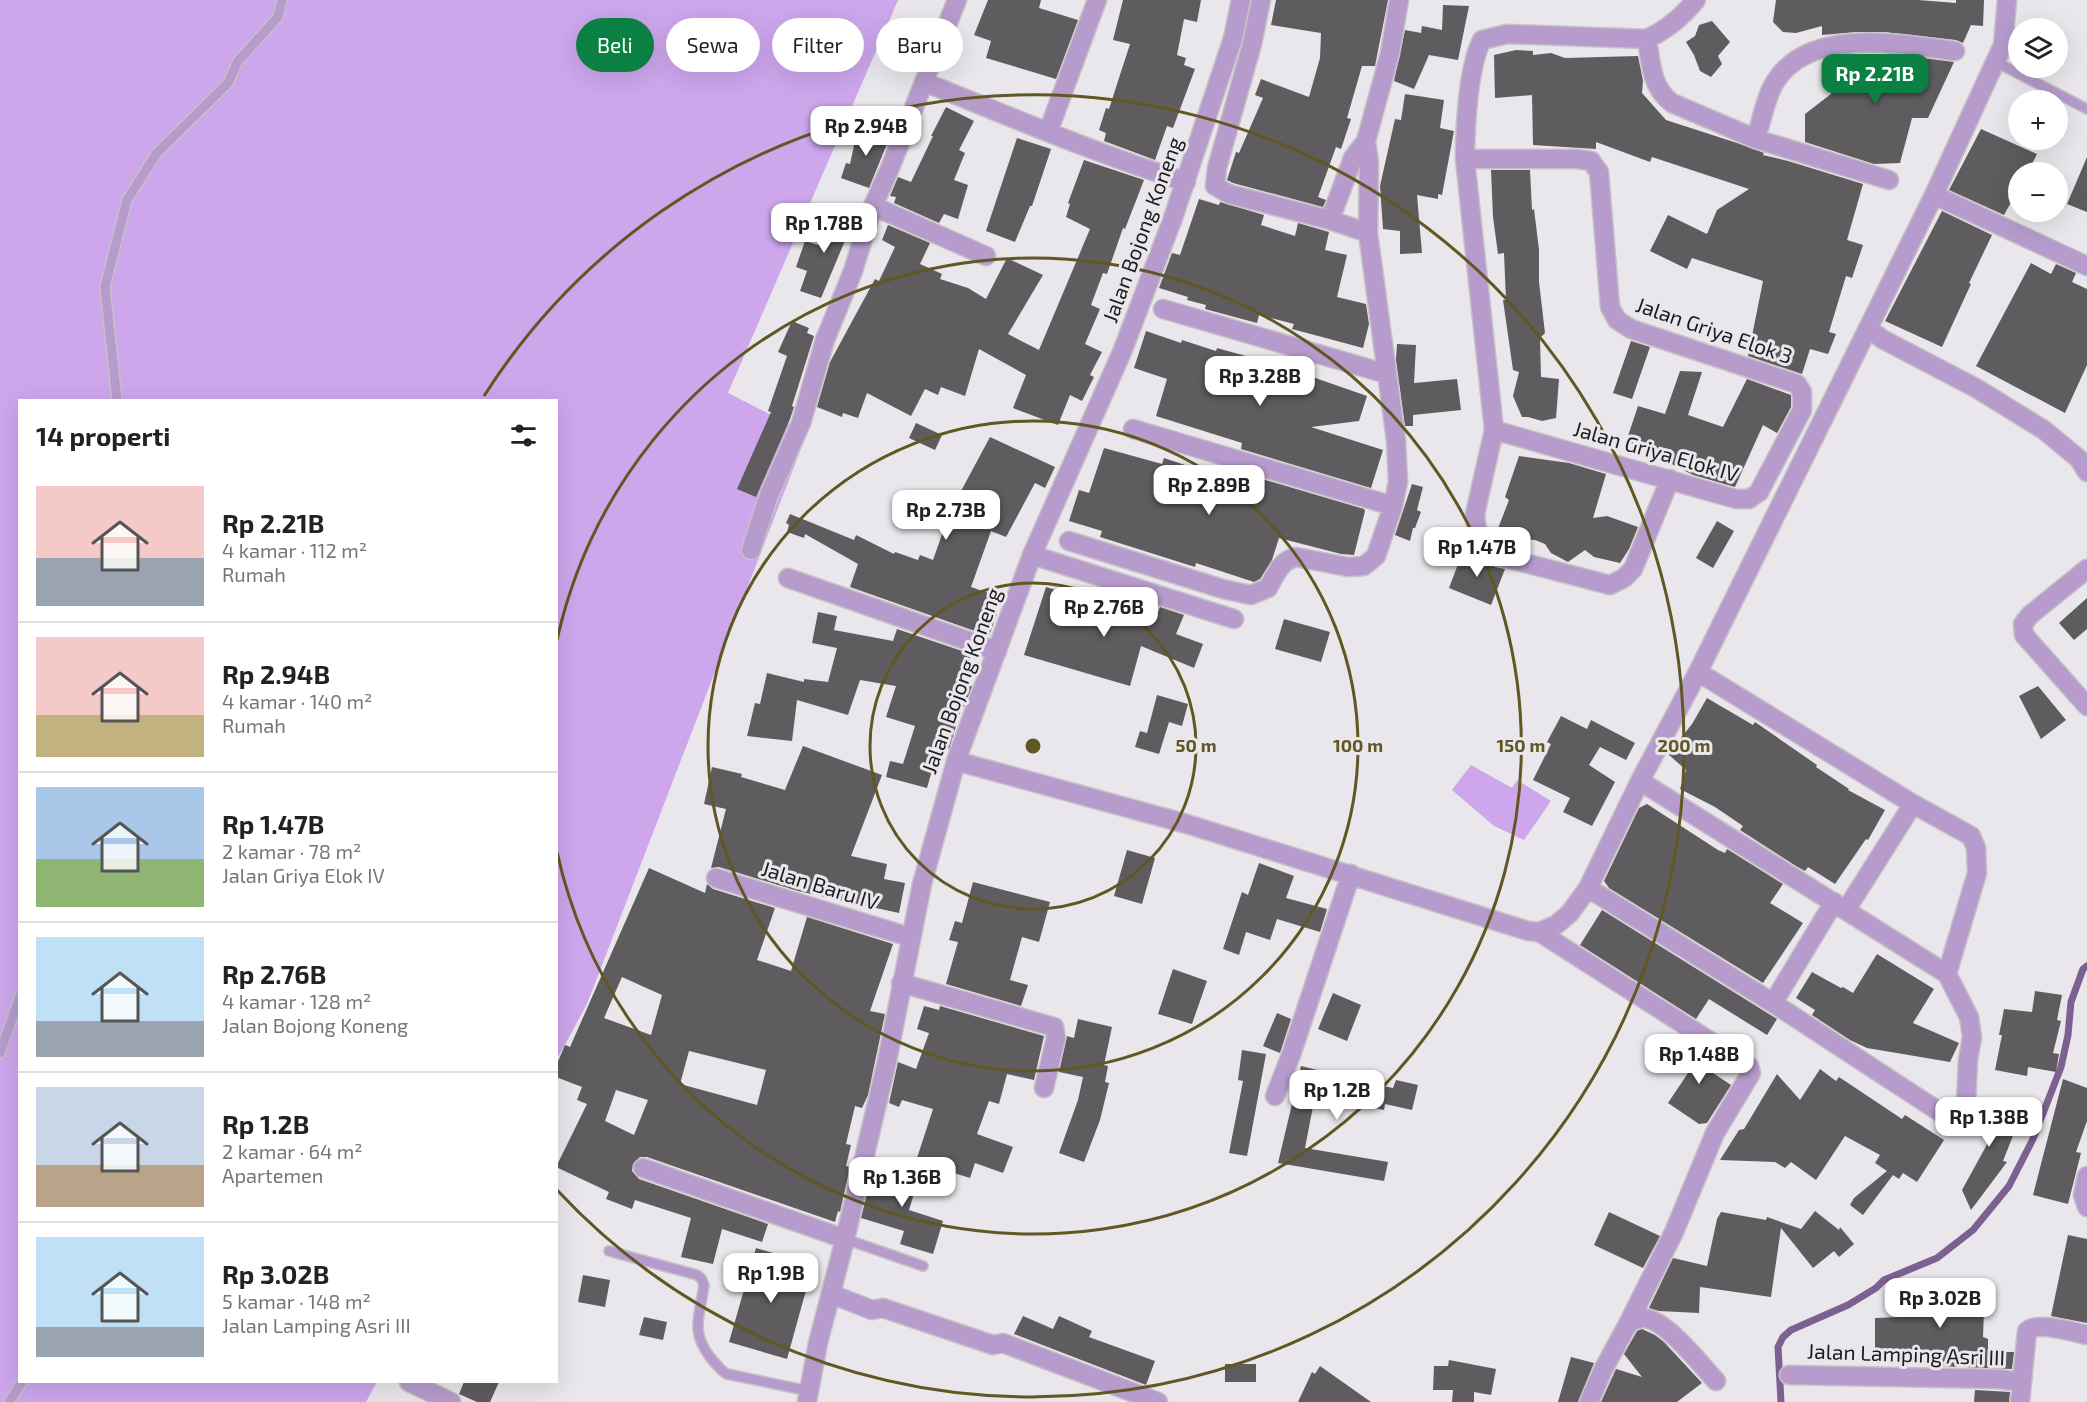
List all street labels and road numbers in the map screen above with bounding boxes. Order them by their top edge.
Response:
street label: Jalan Bojong Koneng [1096,133,1188,326]
street label: Jalan Griya Elok 3 [1633,291,1796,368]
street label: Jalan Griya Elok IV [1571,415,1742,486]
street label: Jalan Bojong Koneng [915,584,1007,777]
street label: Jalan Baru IV [759,855,882,914]
street label: Jalan Lamping Asri III [1807,1338,2005,1369]

